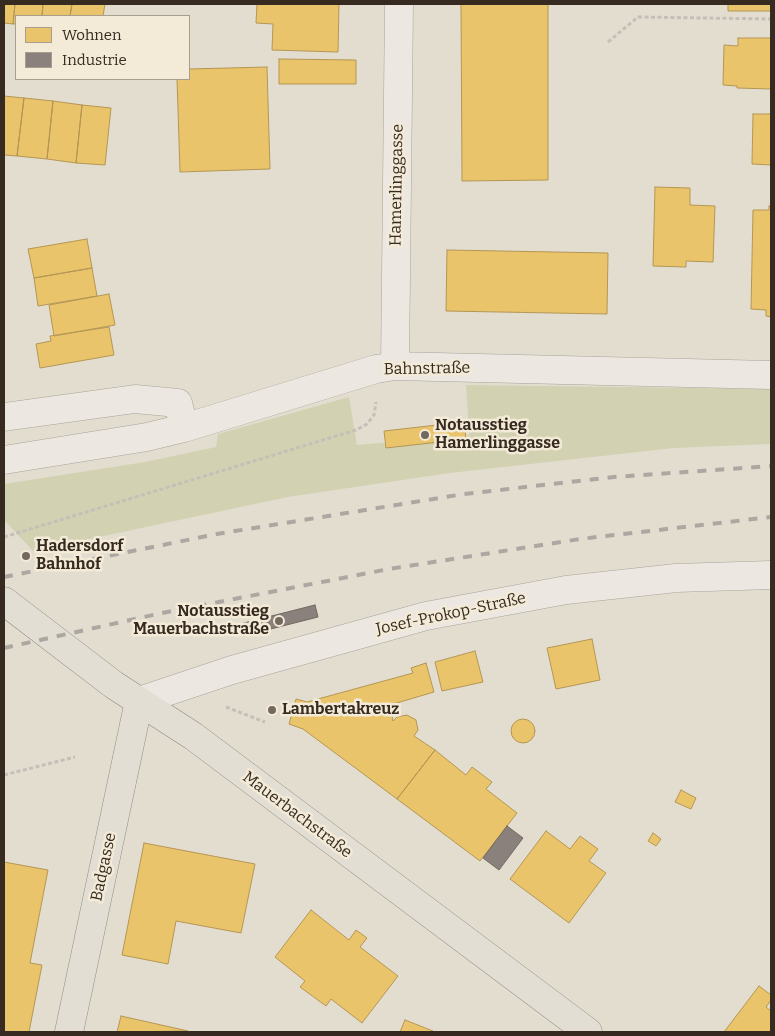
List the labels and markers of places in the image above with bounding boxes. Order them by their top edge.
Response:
place label: Notausstieg Hamerlinggasse [435,416,560,454]
marker: Notausstieg Hamerlinggasse [419,429,431,441]
place label: Hadersdorf Bahnhof [36,537,123,575]
marker: Hadersdorf Bahnhof [20,550,32,562]
place label: Notausstieg Mauerbachstraße [133,602,269,640]
marker: Notausstieg Mauerbachstraße [273,615,285,627]
place label: Lambertakreuz [282,700,399,720]
marker: Lambertakreuz [266,704,278,716]

